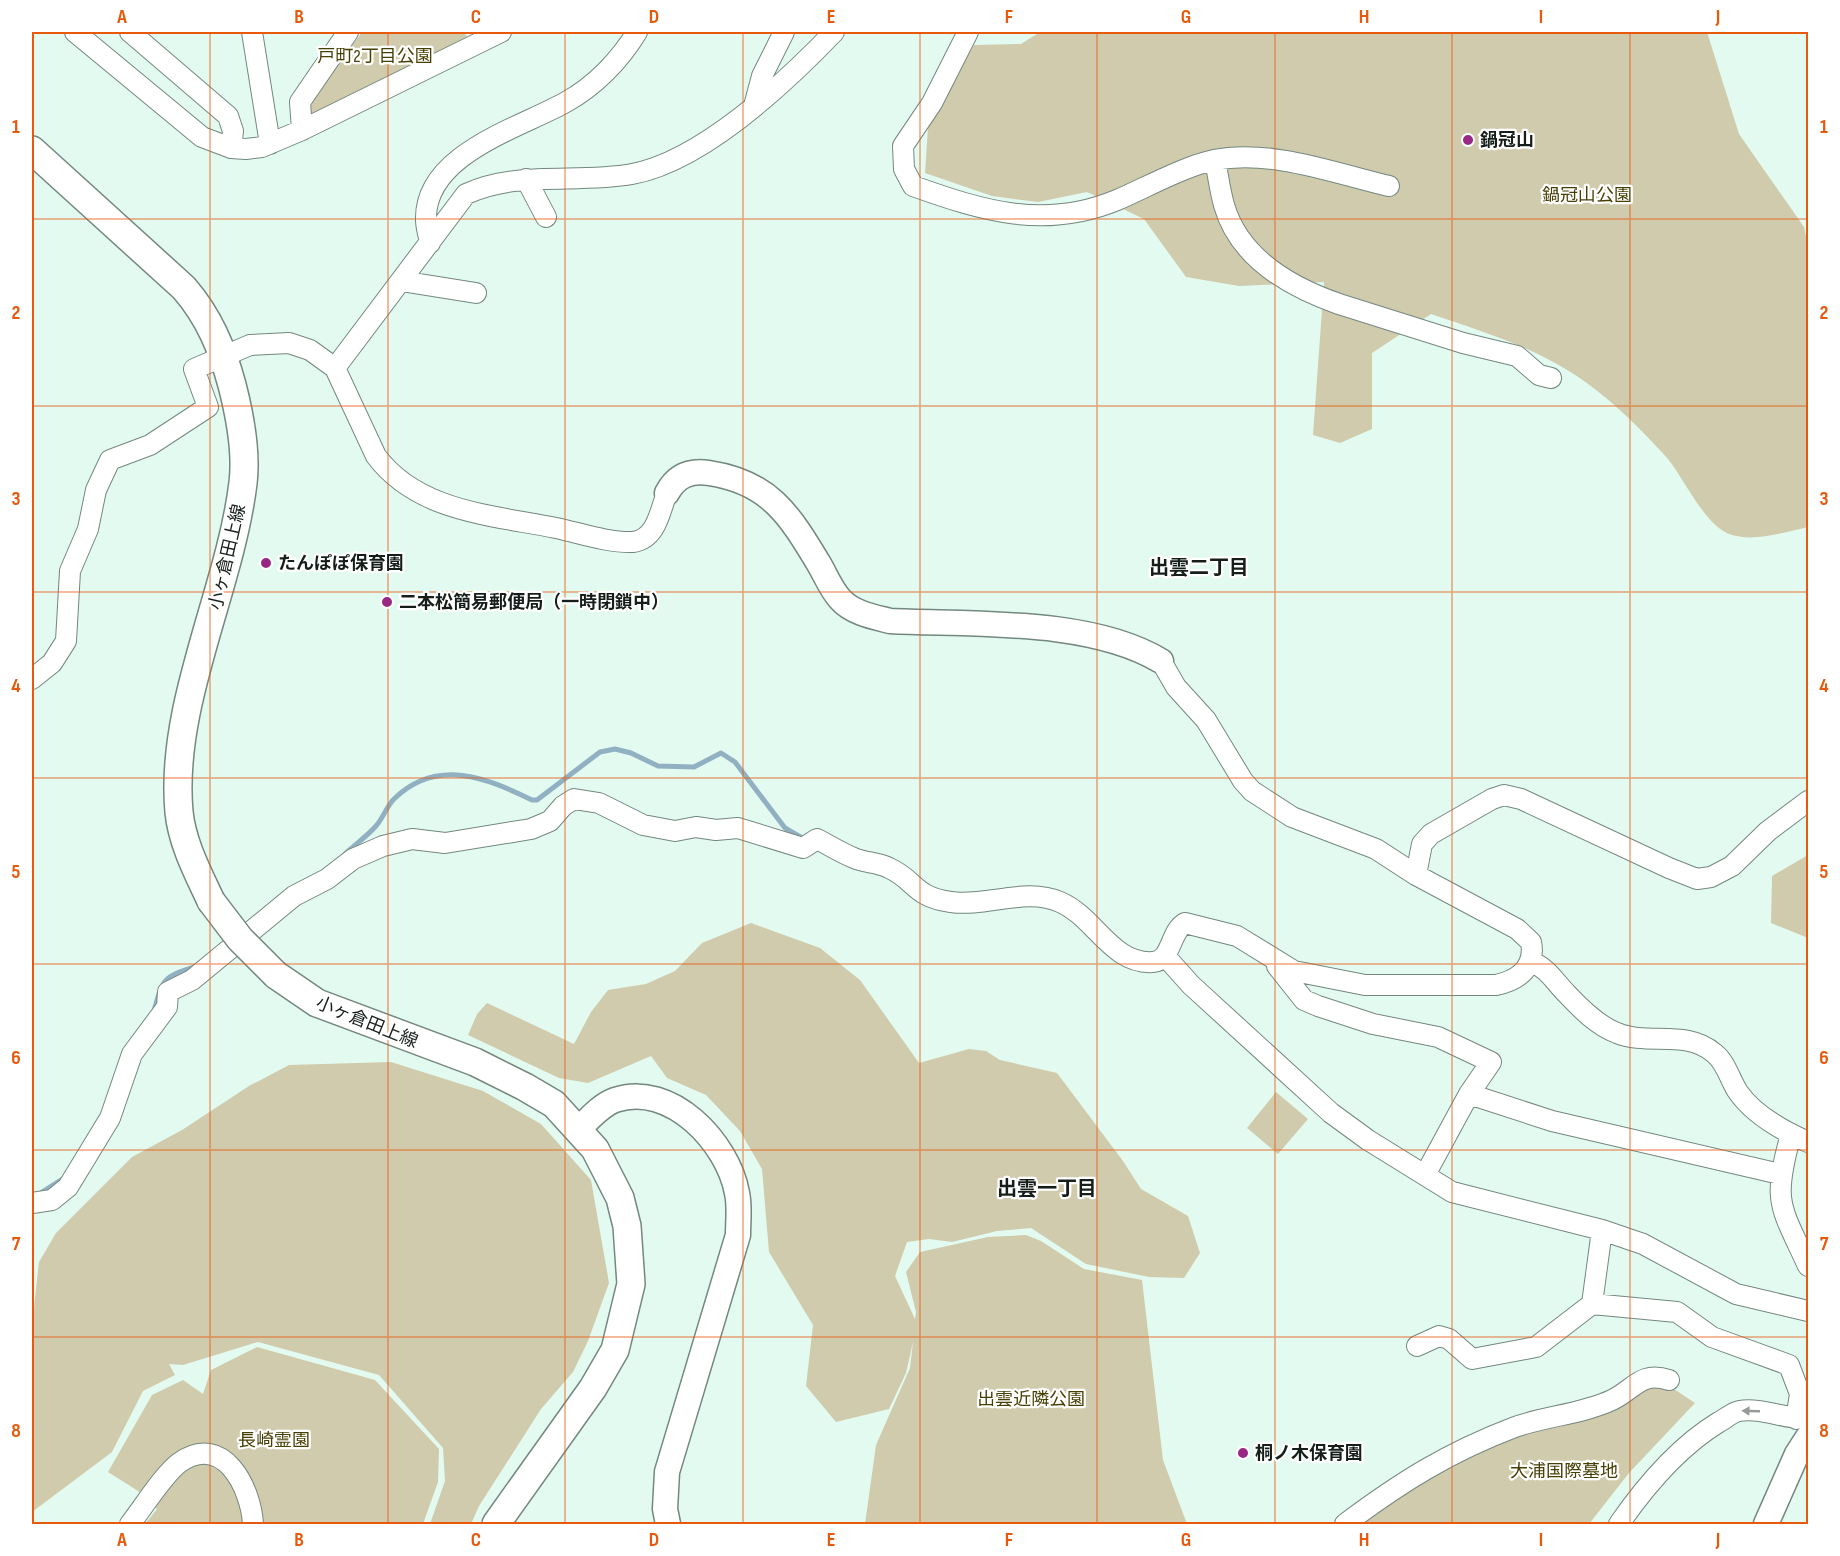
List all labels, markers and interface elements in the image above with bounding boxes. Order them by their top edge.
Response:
text: A [116,5,127,29]
text: B [294,5,304,29]
text: C [471,5,481,29]
text: D [649,5,659,29]
text: E [827,5,835,29]
text: F [1005,5,1013,29]
text: G [1181,5,1191,29]
text: H [1359,5,1369,29]
text: I [1539,5,1543,29]
text: J [1715,5,1720,29]
park label: 戸町2丁目公園 [317,46,433,67]
text: 1 [12,115,20,139]
text: 1 [1820,115,1828,139]
place label: 鍋冠山 [1480,130,1534,151]
marker: 鍋冠山 [1461,133,1475,147]
park label: 鍋冠山公園 [1542,185,1632,206]
text: 2 [12,301,20,325]
text: 2 [1820,301,1828,325]
text: 3 [12,487,21,511]
text: 3 [1820,487,1829,511]
street label: 小ヶ倉田上線 [205,502,250,612]
place label: たんぽぽ保育園 [278,553,404,574]
marker: たんぽぽ保育園 [259,556,273,570]
district label: 出雲二丁目 [1149,556,1249,580]
place label: 二本松簡易郵便局（一時閉鎖中） [399,592,669,613]
marker: 二本松簡易郵便局（一時閉鎖中） [380,595,394,609]
text: 4 [11,674,21,698]
text: 4 [1819,674,1829,698]
text: 5 [12,860,21,884]
text: 5 [1820,860,1829,884]
street label: 小ヶ倉田上線 [313,992,421,1052]
text: 6 [11,1046,21,1070]
text: 6 [1819,1046,1829,1070]
district label: 出雲一丁目 [997,1177,1097,1201]
text: 7 [12,1232,21,1256]
text: 7 [1820,1232,1829,1256]
park label: 出雲近隣公園 [977,1389,1085,1410]
one-way arrow [1742,1407,1761,1416]
text: 8 [11,1419,21,1443]
text: 8 [1819,1419,1829,1443]
park label: 長崎霊園 [238,1430,310,1451]
place label: 桐ノ木保育園 [1255,1443,1363,1464]
marker: 桐ノ木保育園 [1236,1446,1250,1460]
park label: 大浦国際墓地 [1510,1461,1618,1482]
text: A [116,1528,127,1552]
text: B [294,1528,304,1552]
text: C [471,1528,481,1552]
text: D [649,1528,659,1552]
text: E [827,1528,835,1552]
text: F [1005,1528,1013,1552]
text: G [1181,1528,1191,1552]
text: H [1359,1528,1369,1552]
text: I [1539,1528,1543,1552]
text: J [1715,1528,1720,1552]

